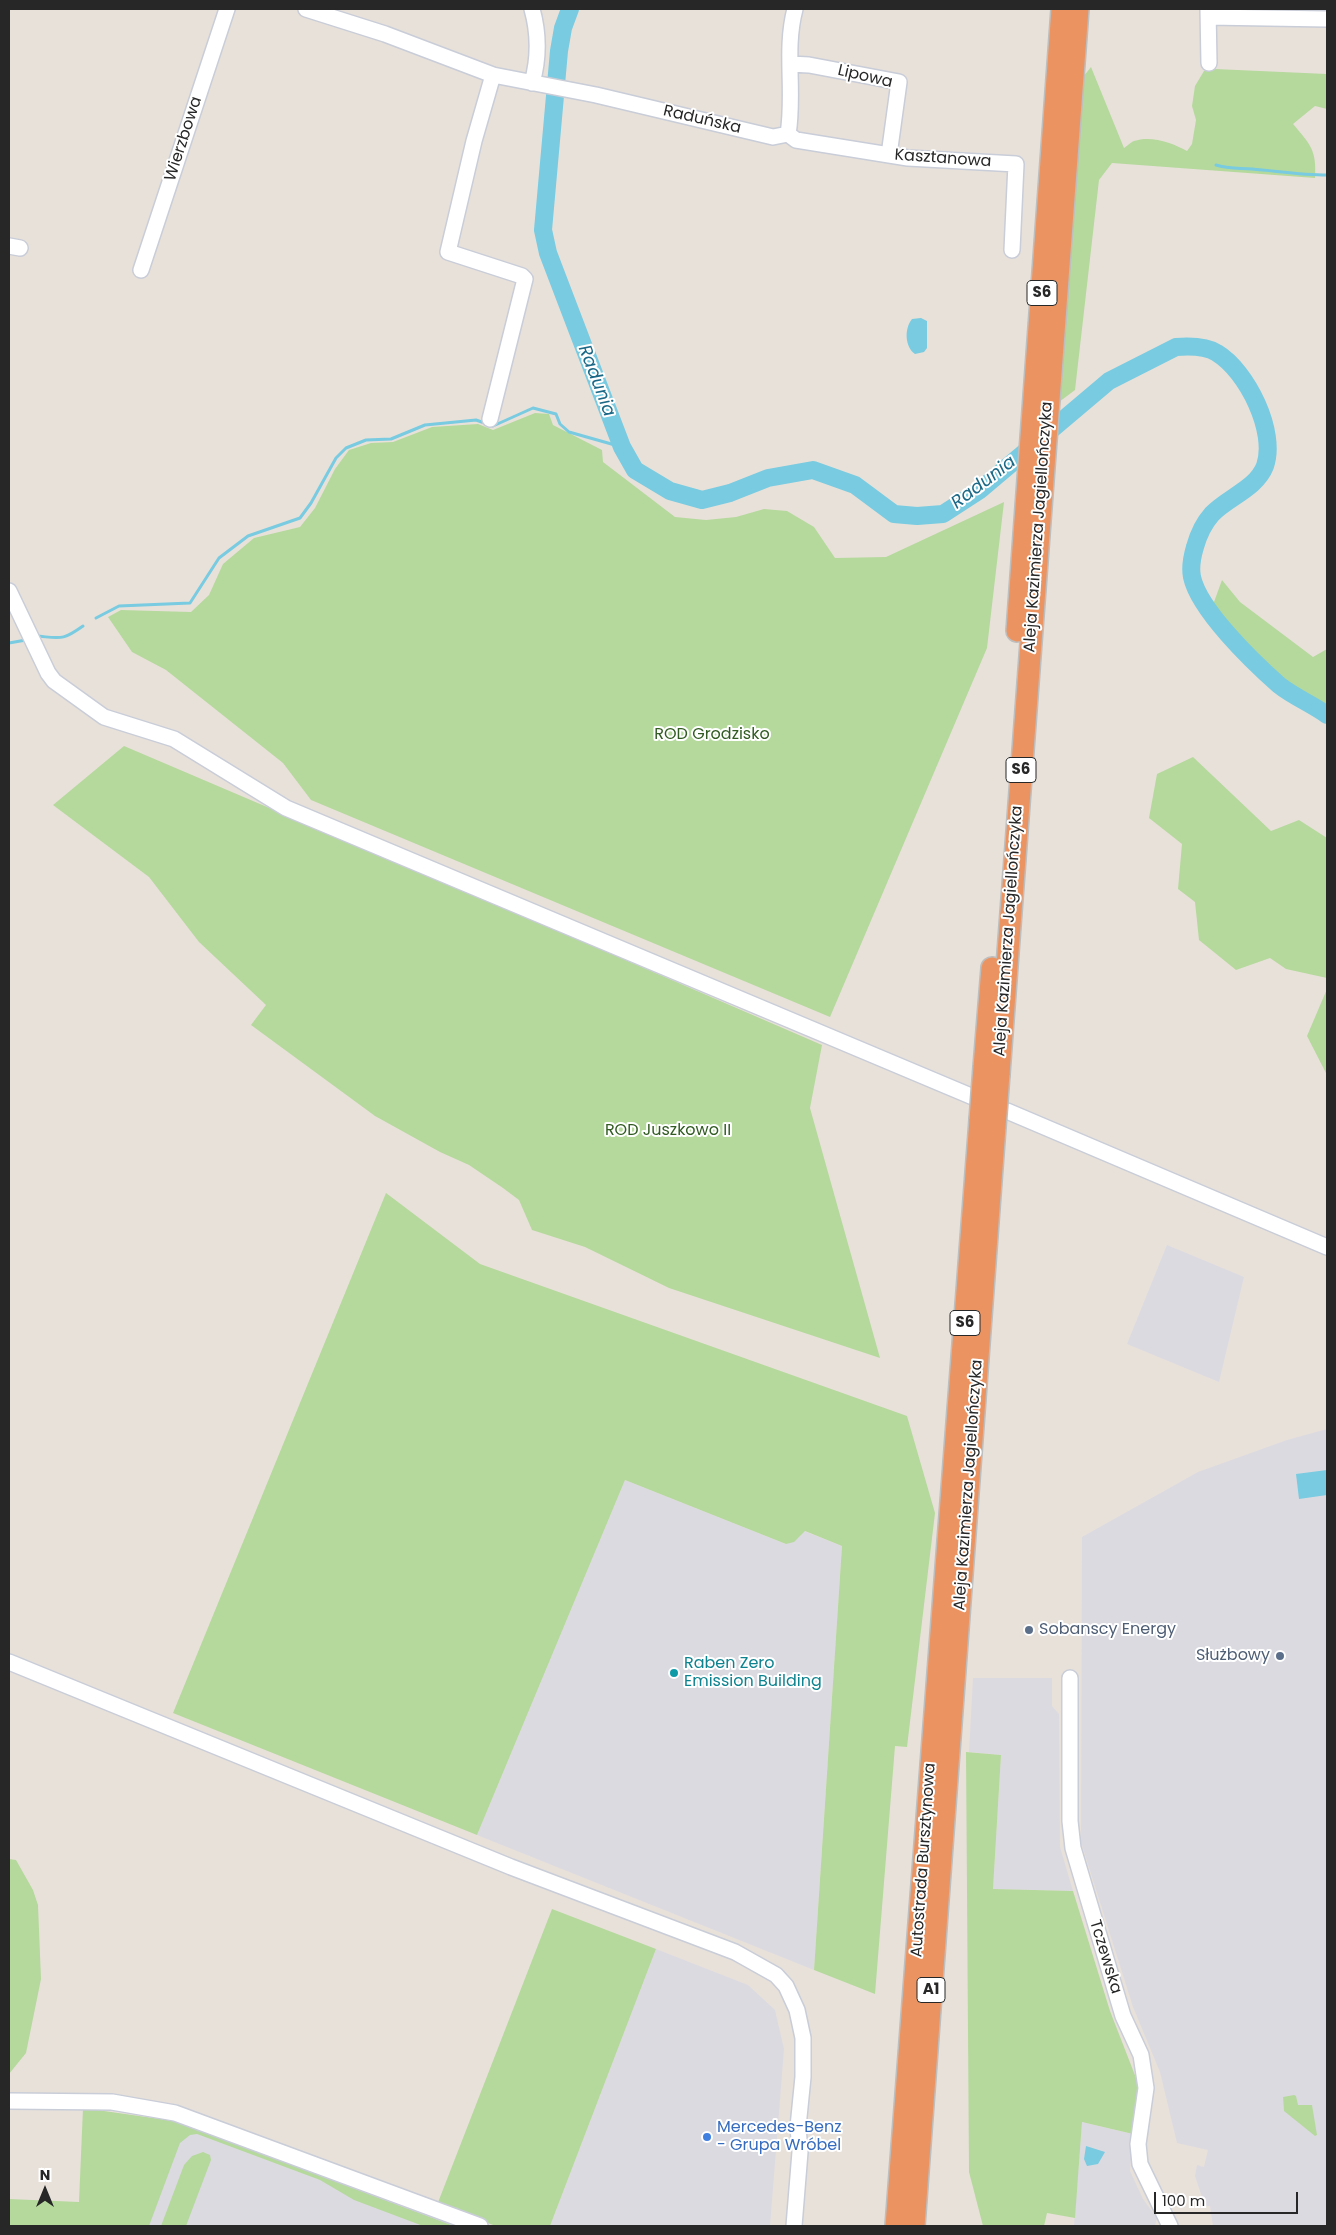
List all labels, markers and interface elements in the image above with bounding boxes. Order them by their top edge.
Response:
street label: Lipowa [836,61,894,93]
street label: Wierzbowa [161,94,207,184]
street label: Raduńska [661,102,743,138]
street label: Kasztanowa [894,146,992,172]
road number: S6 [1027,280,1057,306]
water label: Radunia [572,342,620,420]
street label: Aleja Kazimierza Jagiellończyka [1021,401,1057,653]
water label: Radunia [948,452,1020,514]
park label: ROD Grodzisko [654,725,770,745]
road number: S6 [1006,758,1036,782]
street label: Aleja Kazimierza Jagiellończyka [991,805,1027,1057]
park label: ROD Juszkowo II [605,1121,731,1141]
road number: S6 [950,1310,980,1336]
street label: Aleja Kazimierza Jagiellończyka [951,1359,987,1611]
place label: Sobanscy Energy [1039,1620,1176,1640]
marker: Sobanscy Energy [1023,1624,1035,1636]
place label: Służbowy [1196,1646,1270,1666]
marker: Służbowy [1274,1650,1286,1662]
place label: Raben Zero Emission Building [684,1654,822,1692]
marker: Raben Zero Emission Building [668,1667,680,1679]
street label: Autostrada Bursztynowa [908,1762,940,1958]
street label: Tczewska [1085,1918,1125,1996]
road number: A1 [917,1978,945,2002]
place label: Mercedes-Benz - Grupa Wróbel [717,2118,841,2156]
marker: Mercedes-Benz - Grupa Wróbel [701,2131,713,2143]
north arrow [20,2165,70,2215]
text: N [40,2165,50,2185]
scale bar [1156,2182,1300,2214]
text: 100 m [1162,2190,1205,2211]

